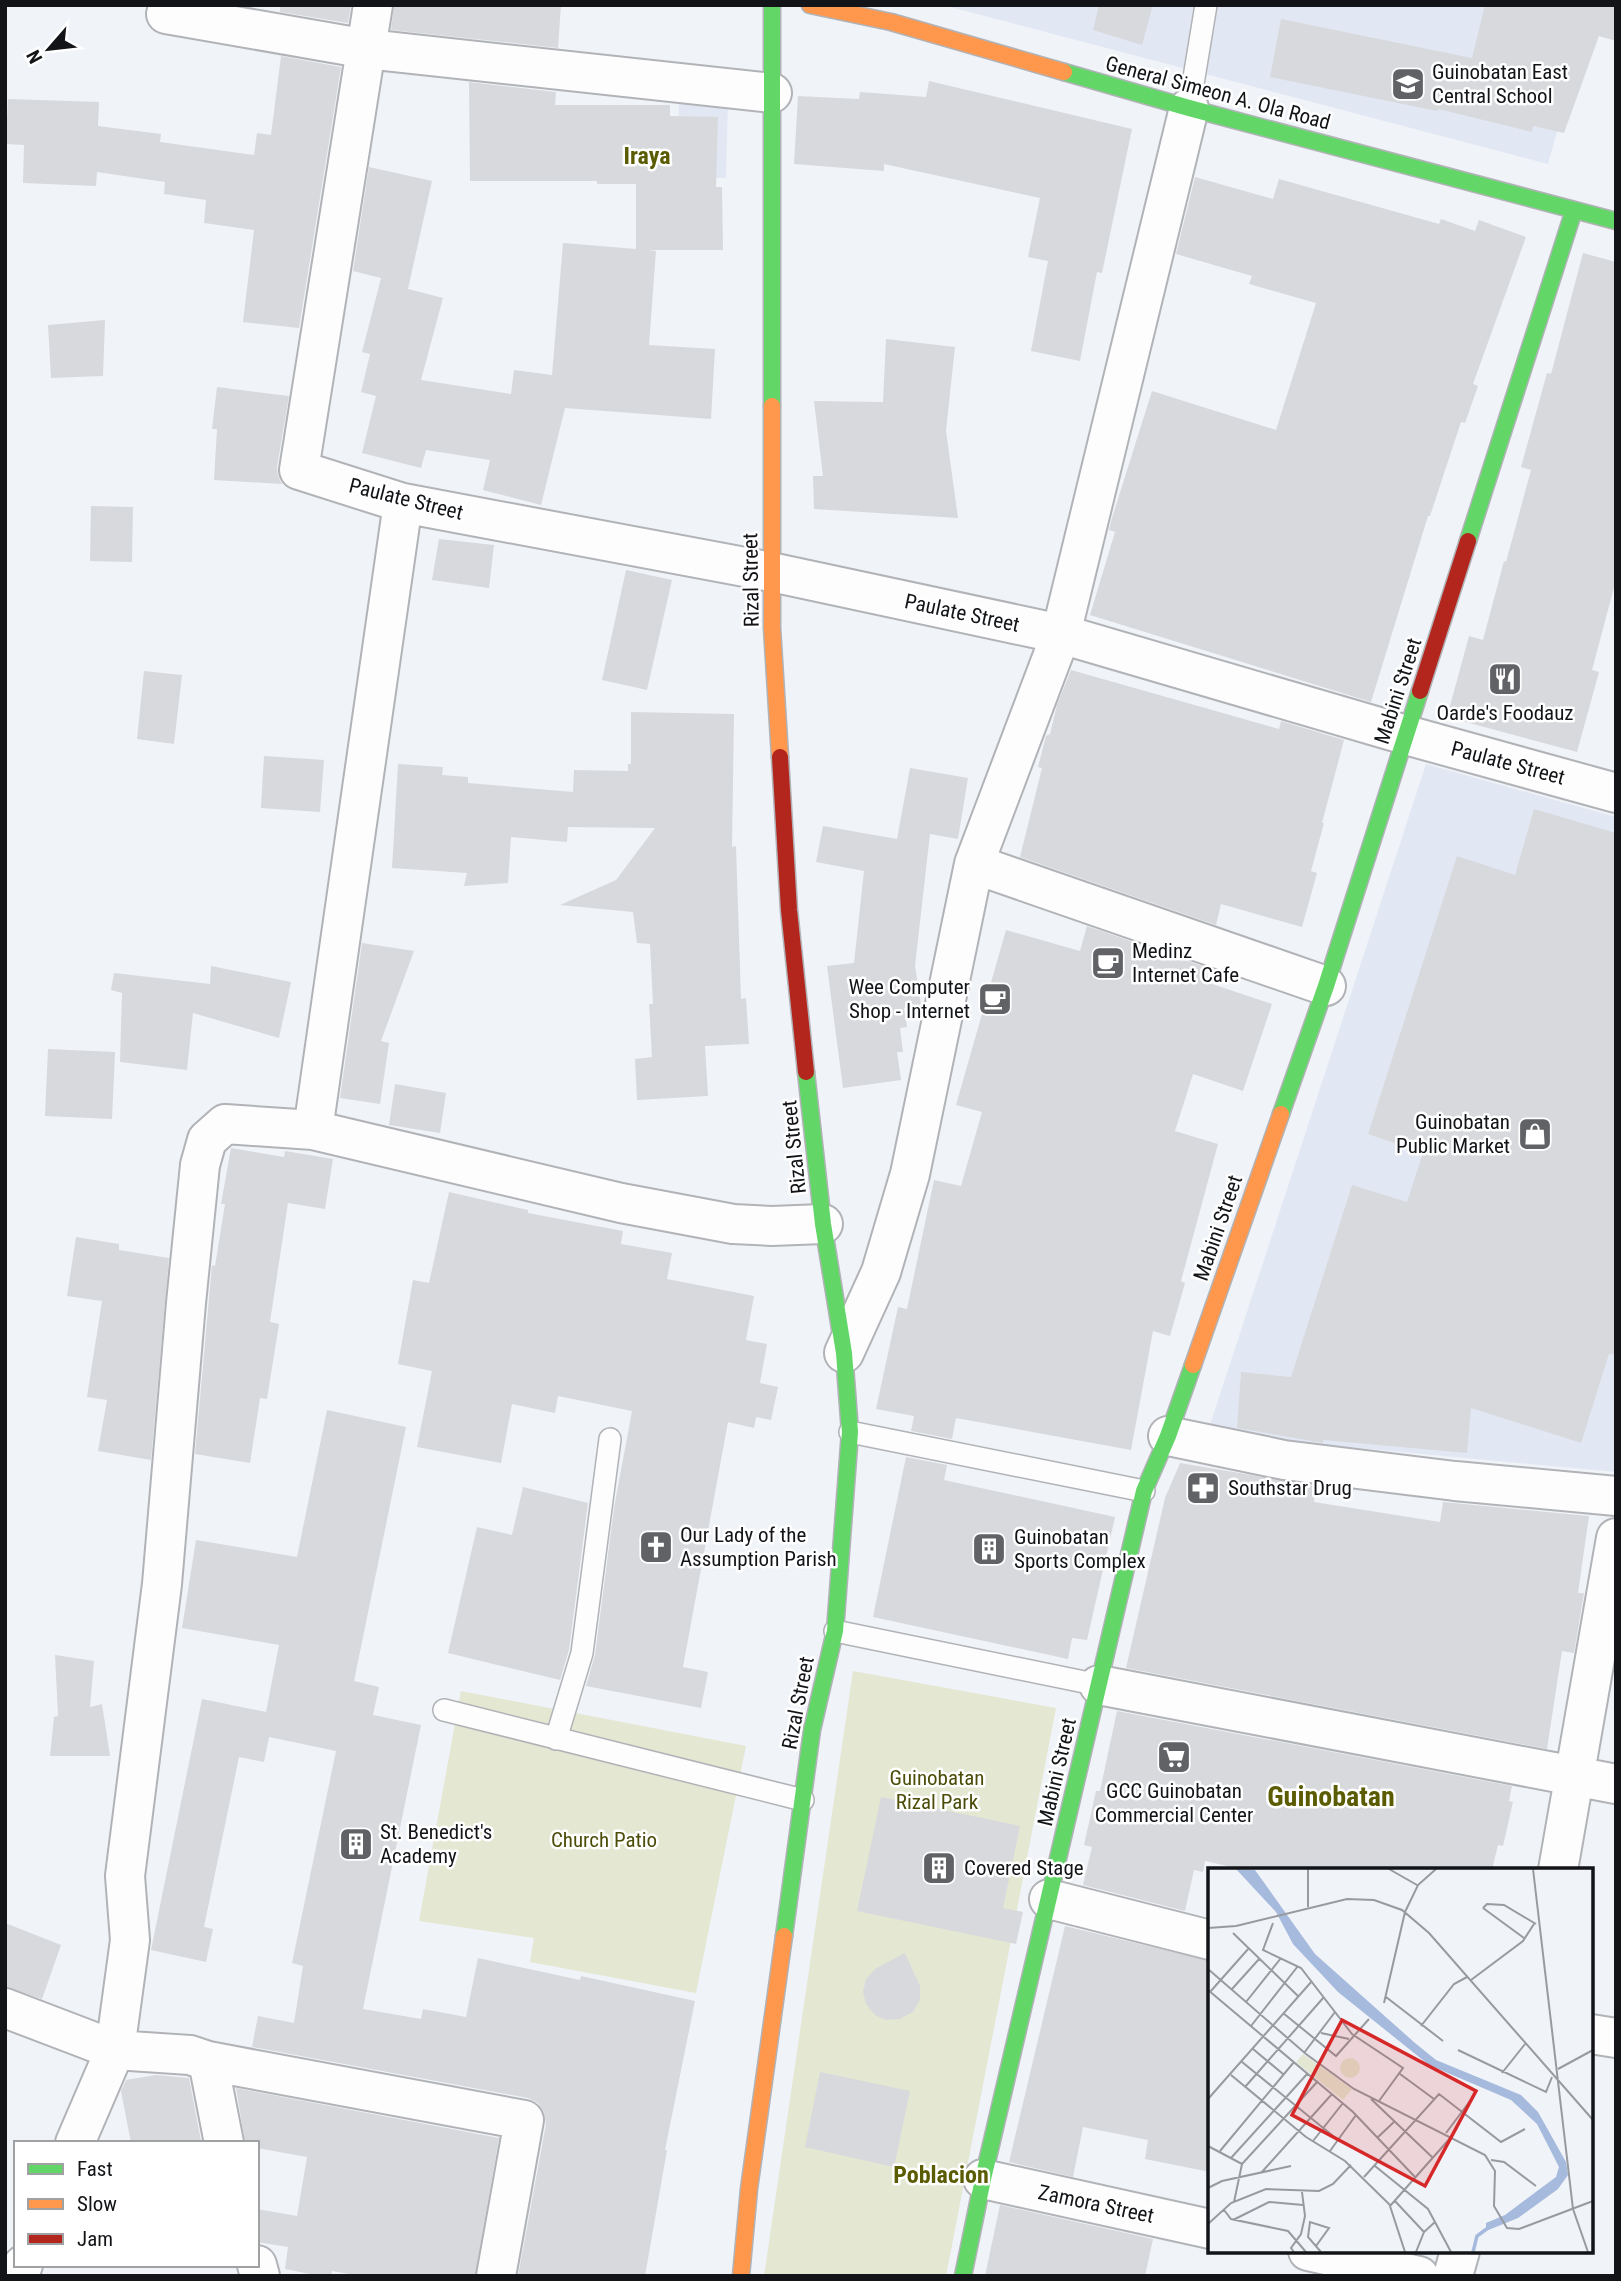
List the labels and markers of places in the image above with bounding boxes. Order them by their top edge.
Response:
place label: Guinobatan East Central School [1432,60,1568,108]
school or university icon: Guinobatan East Central School [1389,65,1427,103]
restaurant icon: Oarde's Foodauz [1486,660,1524,698]
place label: Oarde's Foodauz [1436,701,1574,725]
place label: Medinz Internet Cafe [1132,939,1239,987]
cafe icon: Medinz Internet Cafe [1089,944,1127,982]
place label: Wee Computer Shop - Internet [849,975,970,1023]
cafe icon: Wee Computer Shop - Internet [976,980,1014,1018]
place label: Guinobatan Public Market [1396,1110,1510,1158]
shop icon: Guinobatan Public Market [1516,1115,1554,1153]
pharmacy icon: Southstar Drug [1184,1469,1222,1507]
place label: Southstar Drug [1228,1476,1352,1500]
place label: Our Lady of the Assumption Parish [680,1523,837,1571]
place label: Guinobatan Sports Complex [1014,1525,1146,1573]
church icon: Our Lady of the Assumption Parish [637,1528,675,1566]
building icon: Guinobatan Sports Complex [970,1530,1008,1568]
supermarket icon: GCC Guinobatan Commercial Center [1155,1738,1193,1776]
place label: GCC Guinobatan Commercial Center [1095,1779,1253,1827]
place label: St. Benedict's Academy [380,1820,492,1868]
building icon: St. Benedict's Academy [337,1825,375,1863]
building icon: Covered Stage [920,1849,958,1887]
place label: Covered Stage [964,1856,1084,1880]

